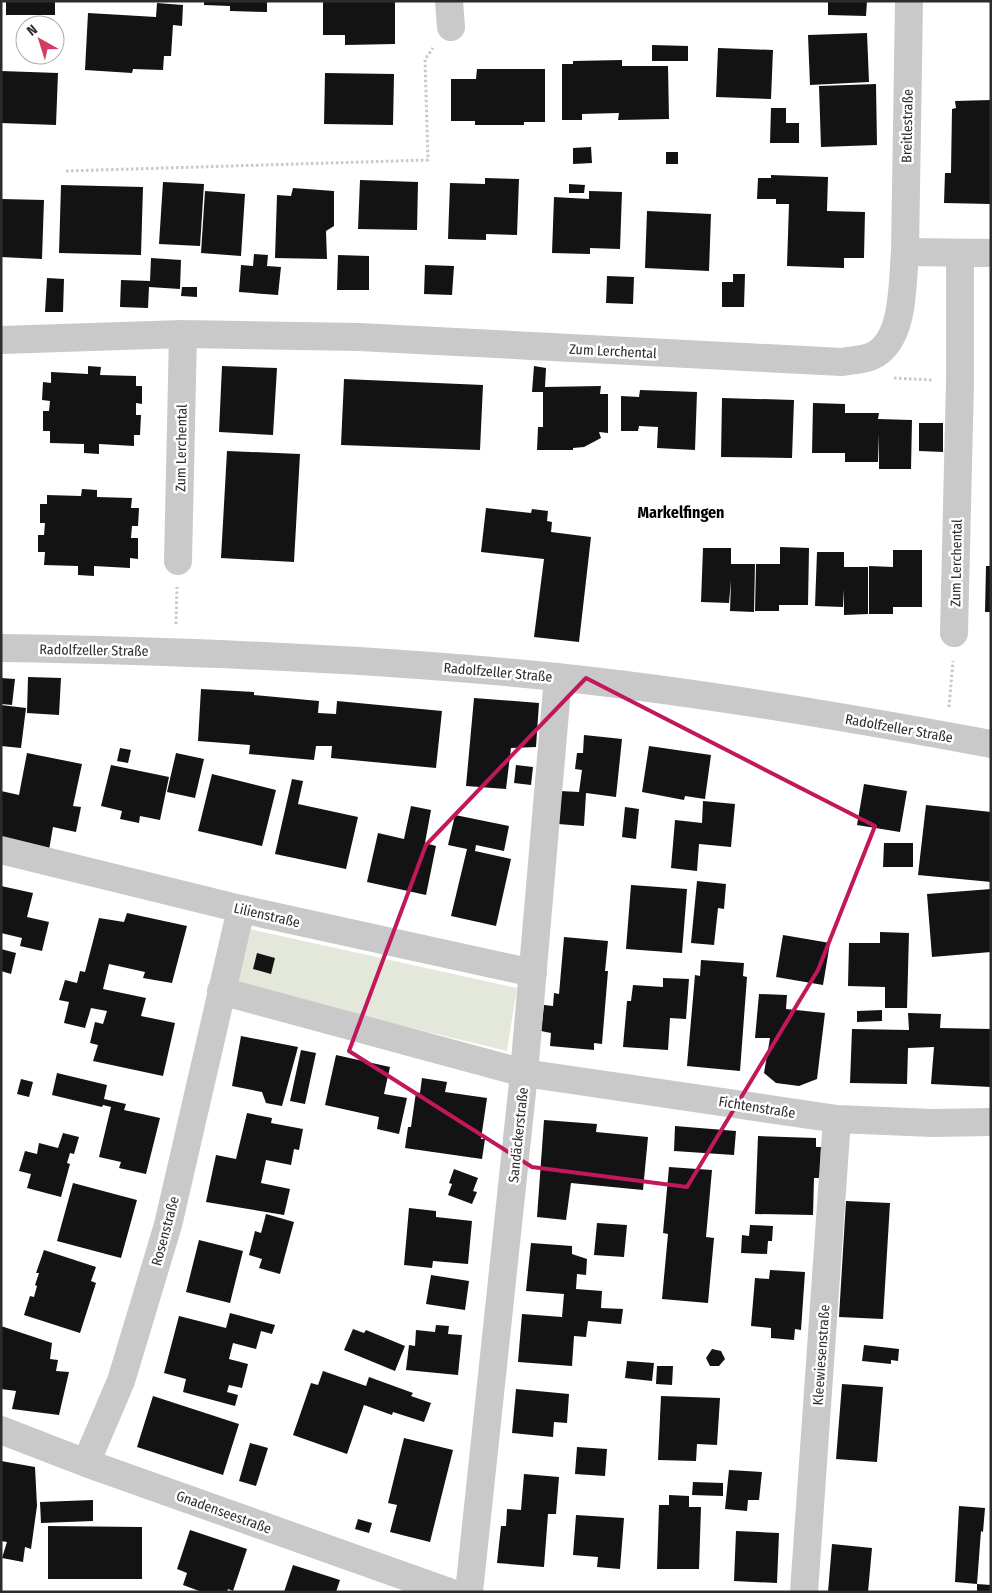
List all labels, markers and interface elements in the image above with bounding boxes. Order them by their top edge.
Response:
north arrow [15,15,65,65]
text: N [24,21,41,40]
street label: Breitlestraße [898,89,917,163]
street label: Zum Lerchental [569,341,657,362]
street label: Zum Lerchental [172,404,191,492]
district label: Markelfingen [638,503,725,522]
street label: Zum Lerchental [947,519,966,607]
street label: Radolfzeller Straße [39,641,149,660]
street label: Radolfzeller Straße [443,659,553,686]
street label: Radolfzeller Straße [844,711,954,746]
street label: Lilienstraße [232,900,302,931]
street label: Sandäckerstraße [505,1086,532,1184]
street label: Fichtenstraße [717,1093,797,1122]
street label: Rosenstraße [148,1194,183,1268]
street label: Kleewiesenstraße [809,1304,834,1406]
street label: Gnadenseestraße [174,1487,274,1538]

